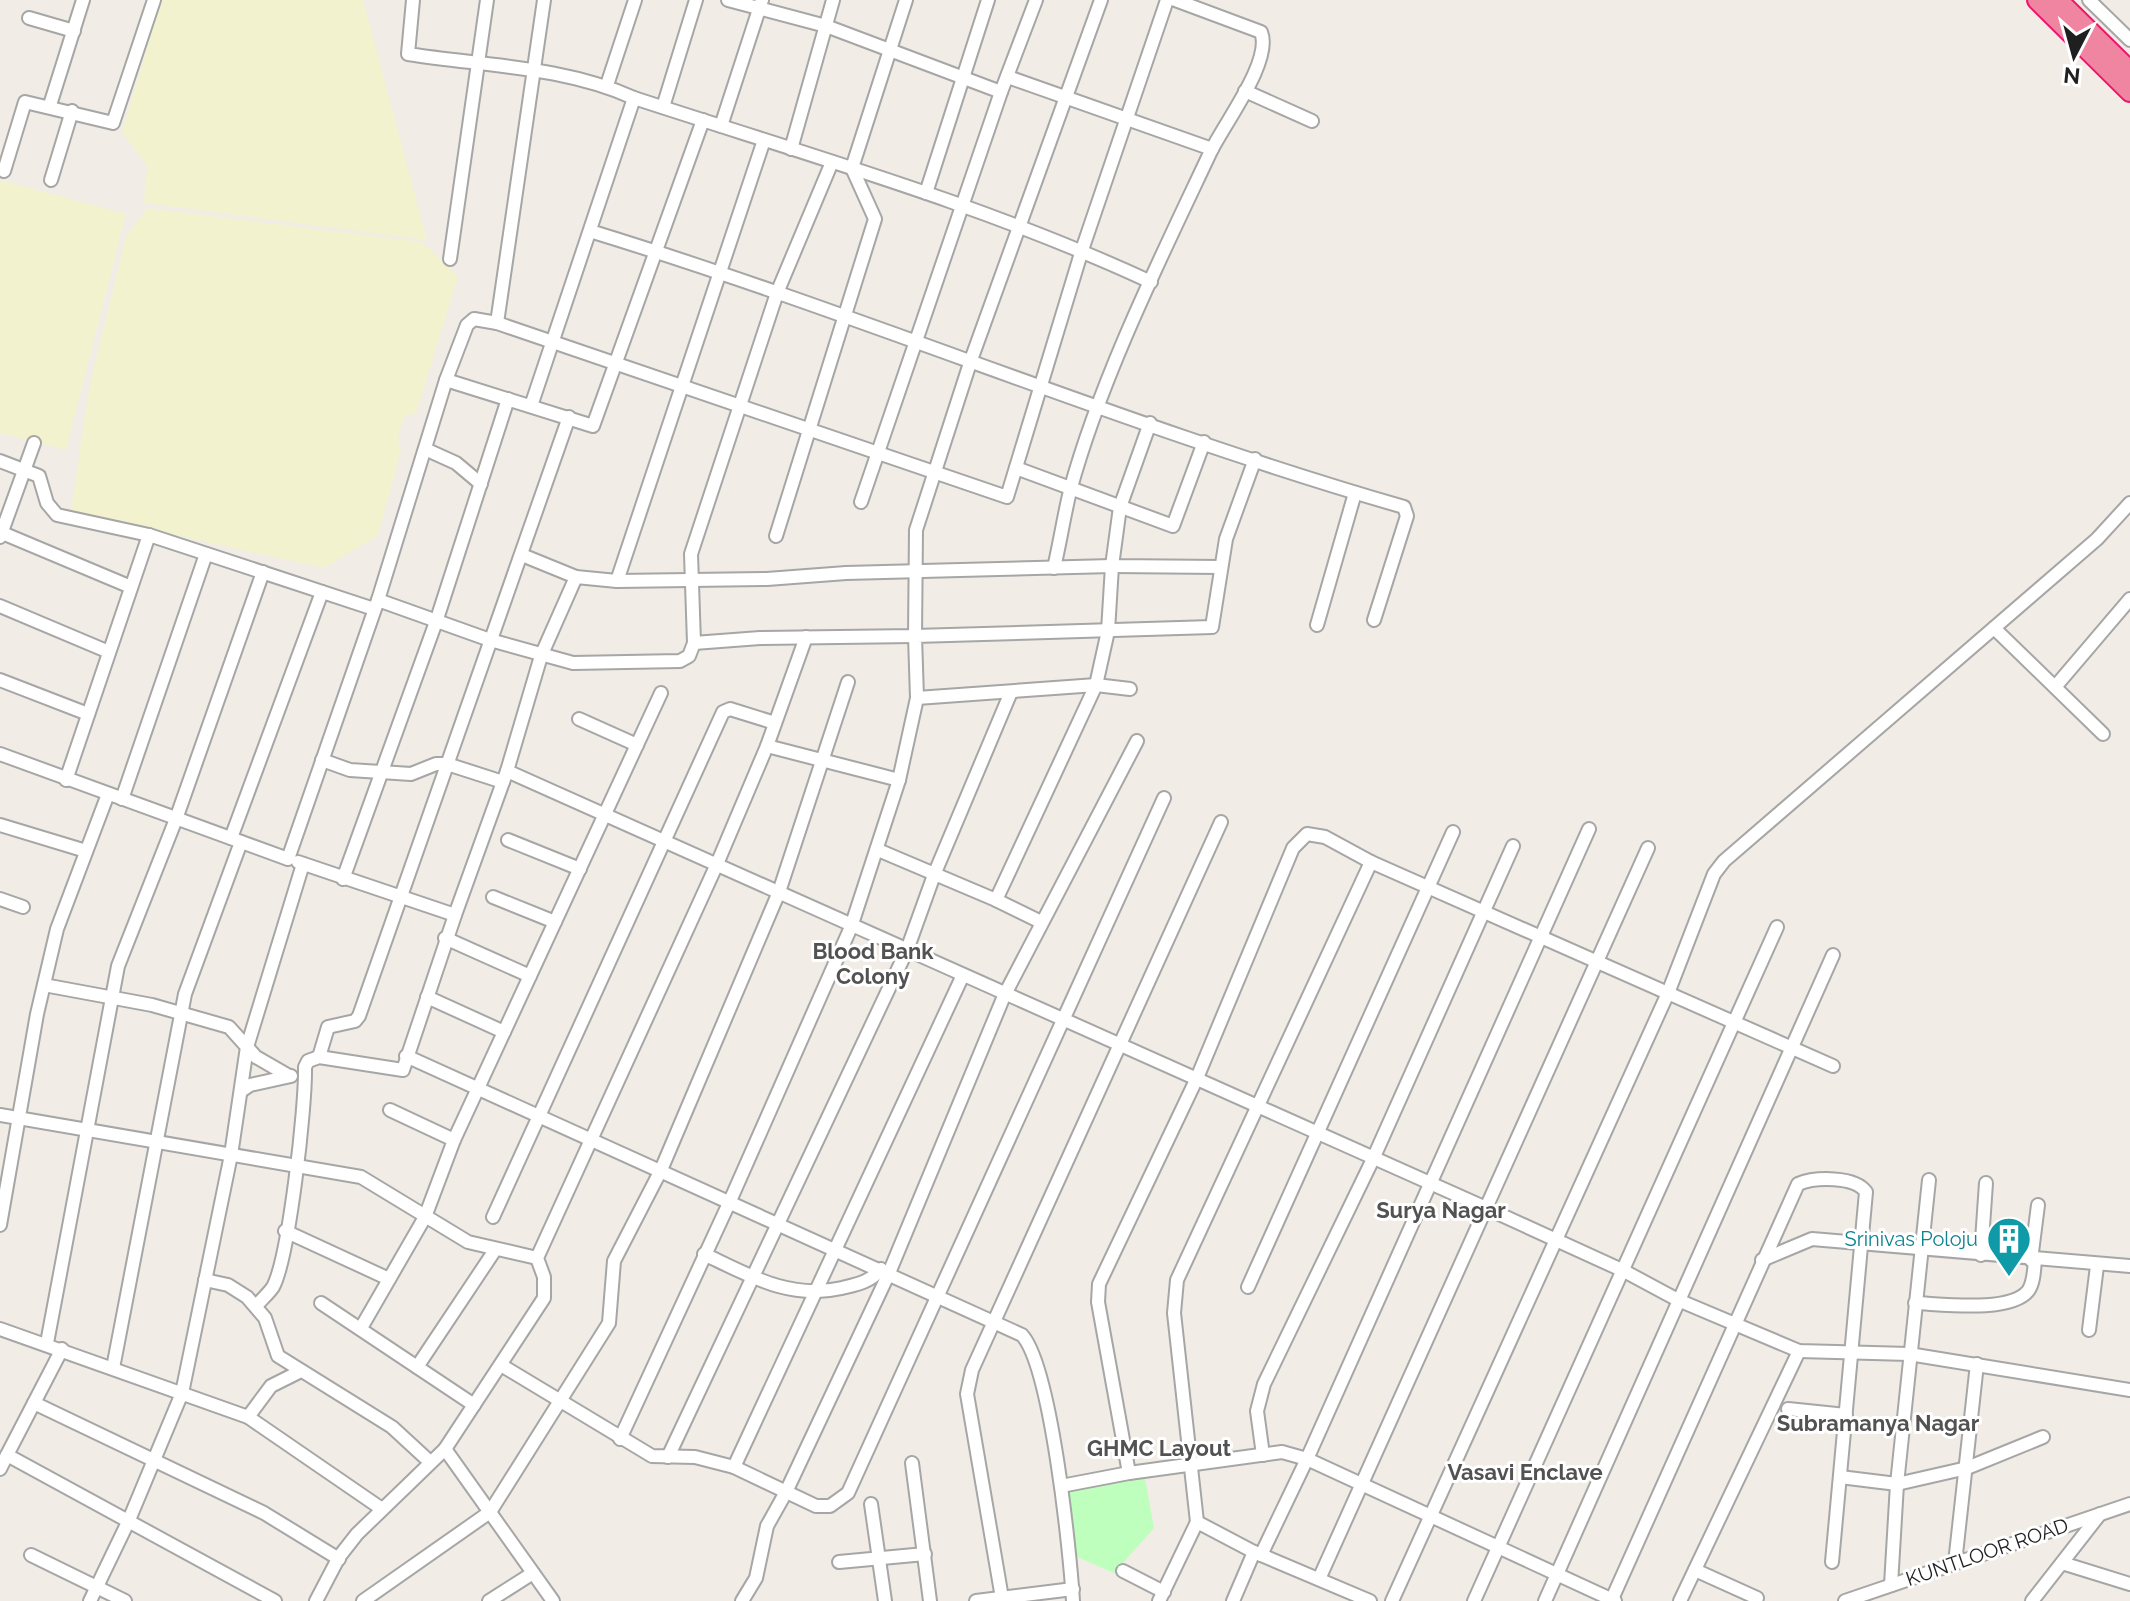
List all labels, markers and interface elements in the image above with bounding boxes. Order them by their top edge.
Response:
north arrow [2034,16,2114,96]
text: N [2062,62,2082,90]
district label: Blood Bank Colony [812,938,934,989]
district label: Surya Nagar [1376,1197,1506,1223]
building icon: Srinivas Poloju [1985,1215,2033,1278]
place label: Srinivas Poloju [1845,1227,1978,1251]
district label: Subramanya Nagar [1777,1410,1980,1436]
district label: GHMC Layout [1087,1435,1231,1461]
district label: Vasavi Enclave [1447,1459,1603,1485]
street label: KUNTLOOR ROAD [1903,1513,2071,1591]

